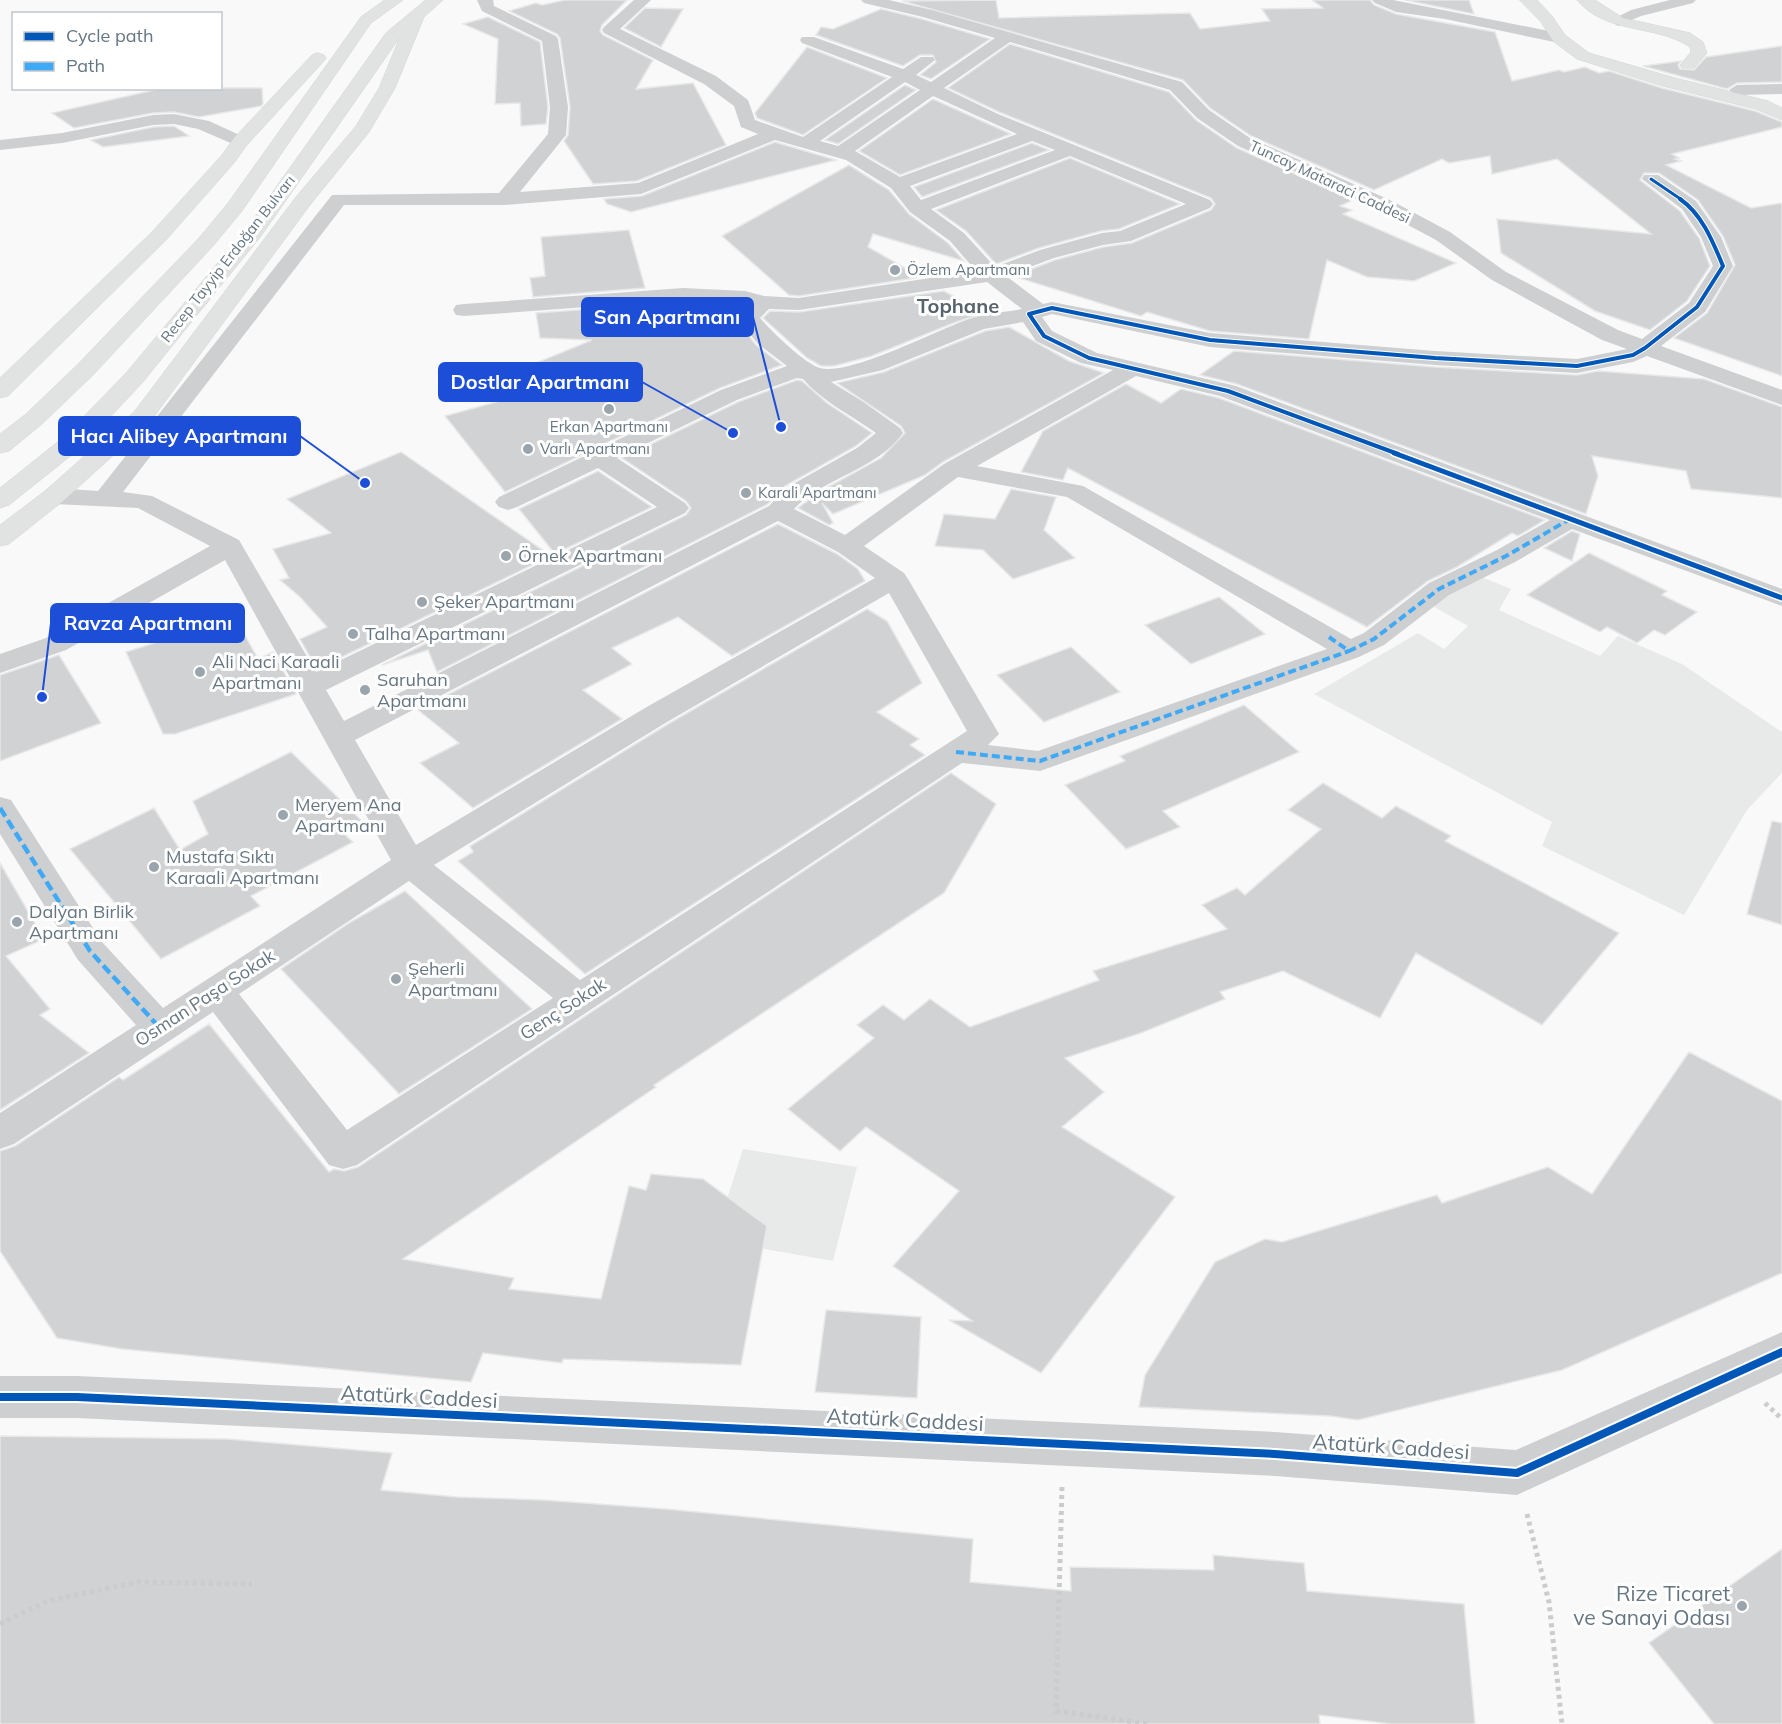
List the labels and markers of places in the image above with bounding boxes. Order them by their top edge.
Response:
place label: Özlem Apartmanı [907,260,1030,279]
marker: Özlem Apartmanı [888,263,902,277]
callout: San Apartmanı [582,298,753,336]
callout: Dostlar Apartmanı [439,363,642,401]
marker: Erkan Apartmanı [602,402,616,416]
callout: Hacı Alibey Apartmanı [59,417,300,455]
place label: Erkan Apartmanı [550,417,668,436]
place label: Varlı Apartmanı [540,439,650,458]
marker: Varlı Apartmanı [521,442,535,456]
place label: Karali Apartmanı [758,483,877,502]
marker: Karali Apartmanı [739,486,753,500]
place label: Örnek Apartmanı [518,544,662,567]
marker: Örnek Apartmanı [499,549,513,563]
place label: Şeker Apartmanı [434,590,575,613]
marker: Şeker Apartmanı [415,595,429,609]
callout: Ravza Apartmanı [51,604,244,642]
place label: Talha Apartmanı [365,622,505,645]
marker: Talha Apartmanı [346,627,360,641]
place label: Ali Naci Karaali Apartmanı [212,650,339,694]
marker: Ali Naci Karaali Apartmanı [193,665,207,679]
place label: Saruhan Apartmanı [377,668,467,712]
marker: Saruhan Apartmanı [358,683,372,697]
place label: Meryem Ana Apartmanı [295,793,402,837]
marker: Meryem Ana Apartmanı [276,808,290,822]
place label: Mustafa Sıktı Karaali Apartmanı [166,845,319,889]
marker: Mustafa Sıktı Karaali Apartmanı [147,860,161,874]
place label: Dalyan Birlik Apartmanı [29,900,135,944]
marker: Dalyan Birlik Apartmanı [10,915,24,929]
place label: Şeherli Apartmanı [408,957,498,1001]
marker: Şeherli Apartmanı [389,972,403,986]
place label: Rize Ticaret ve Sanayi Odası [1573,1580,1730,1630]
marker: Rize Ticaret ve Sanayi Odası [1735,1599,1749,1613]

